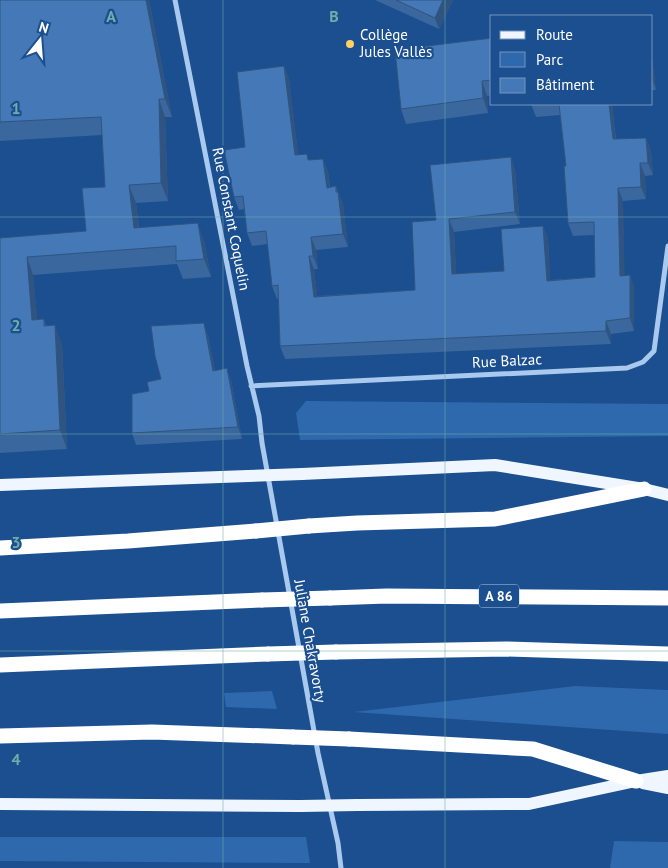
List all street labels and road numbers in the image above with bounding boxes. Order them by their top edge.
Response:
street label: Rue Constant Coquelin [208,146,255,292]
street label: Rue Balzac [472,349,543,372]
street label: Juliane Chakravorty [290,577,331,704]
road number: A 86 [479,584,519,608]

